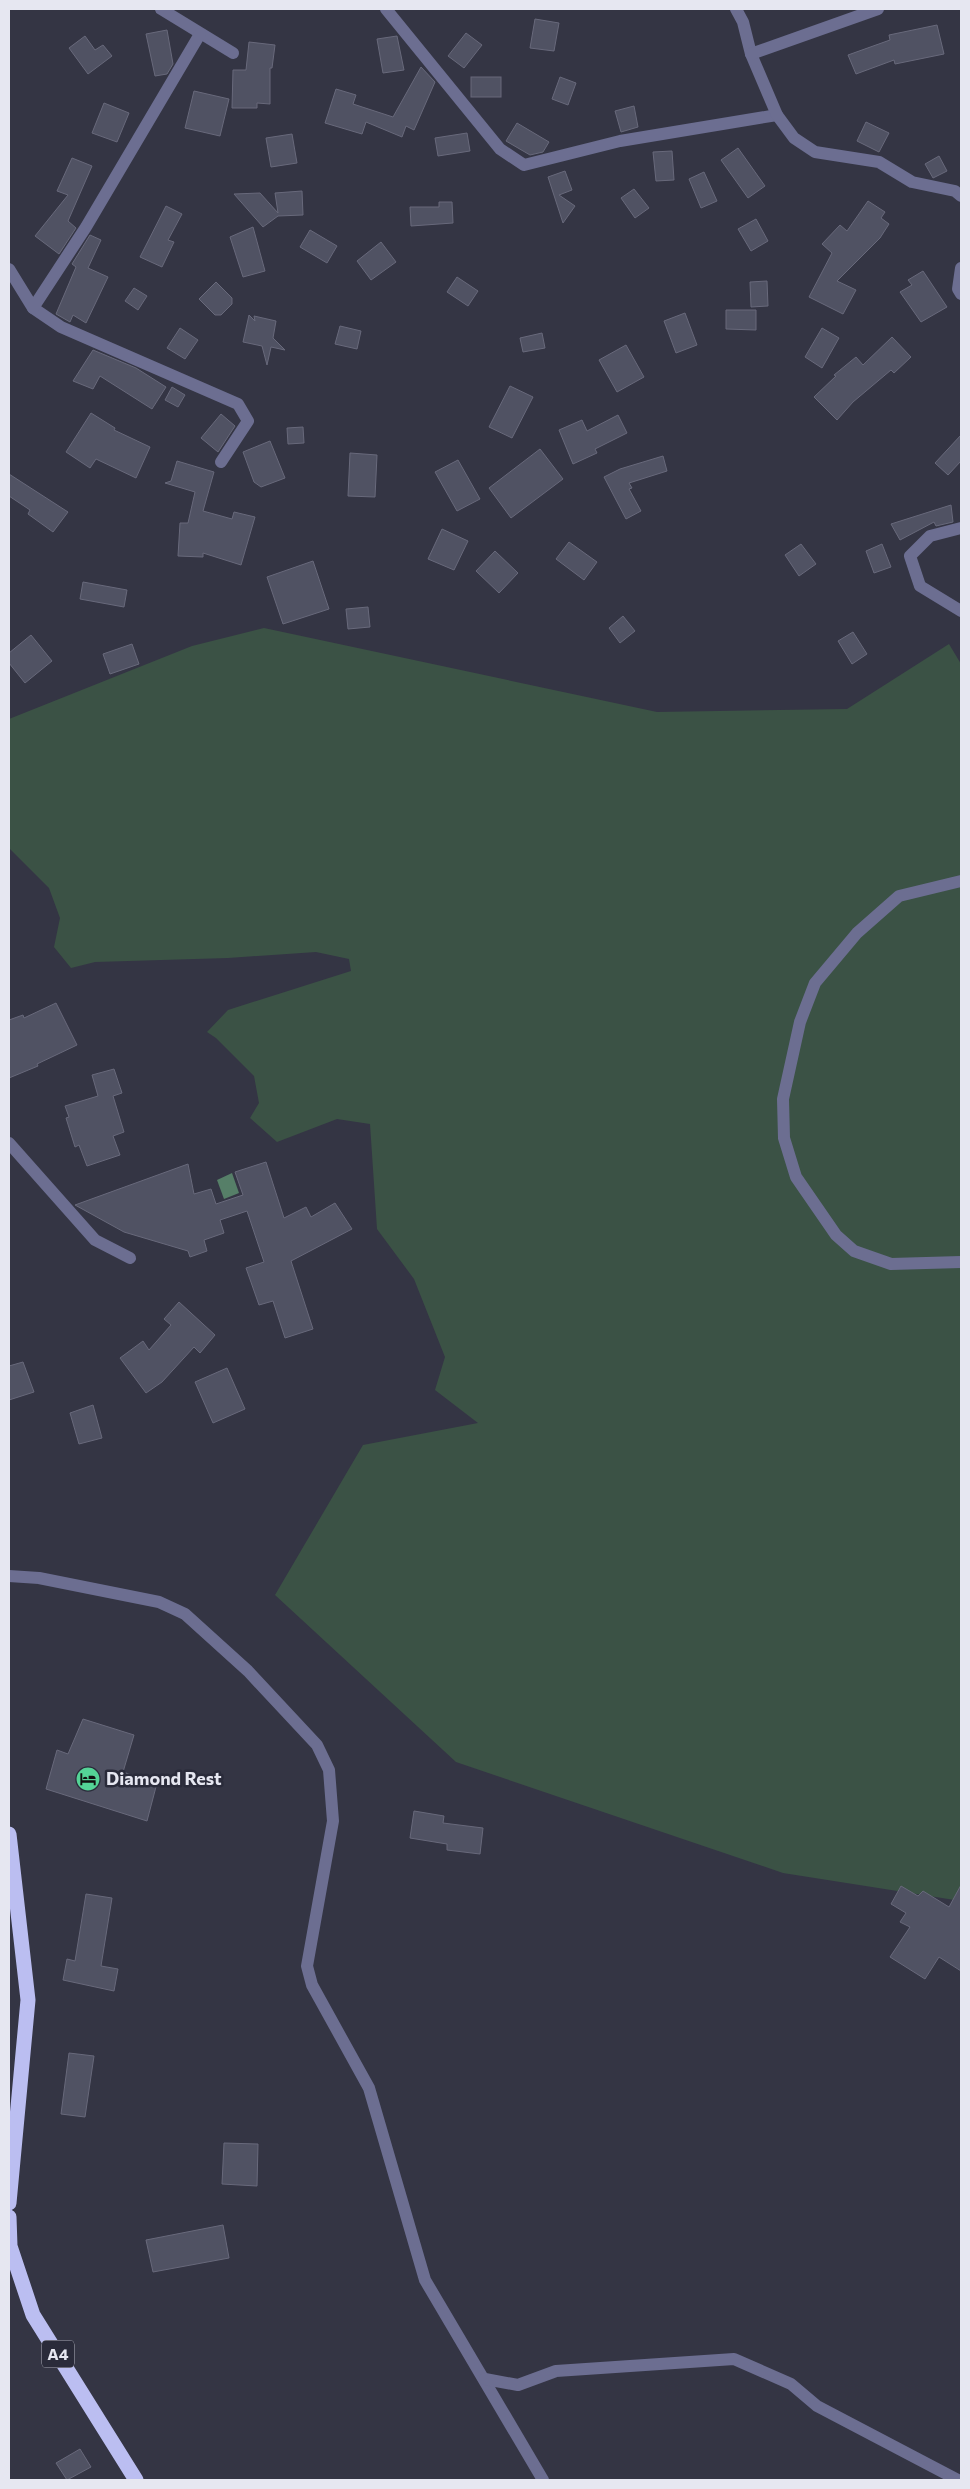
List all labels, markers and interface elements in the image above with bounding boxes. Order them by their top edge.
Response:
hotel icon: Diamond Rest [75,1766,101,1792]
place label: Diamond Rest [106,1767,222,1789]
road number: A4 [42,2340,74,2368]

